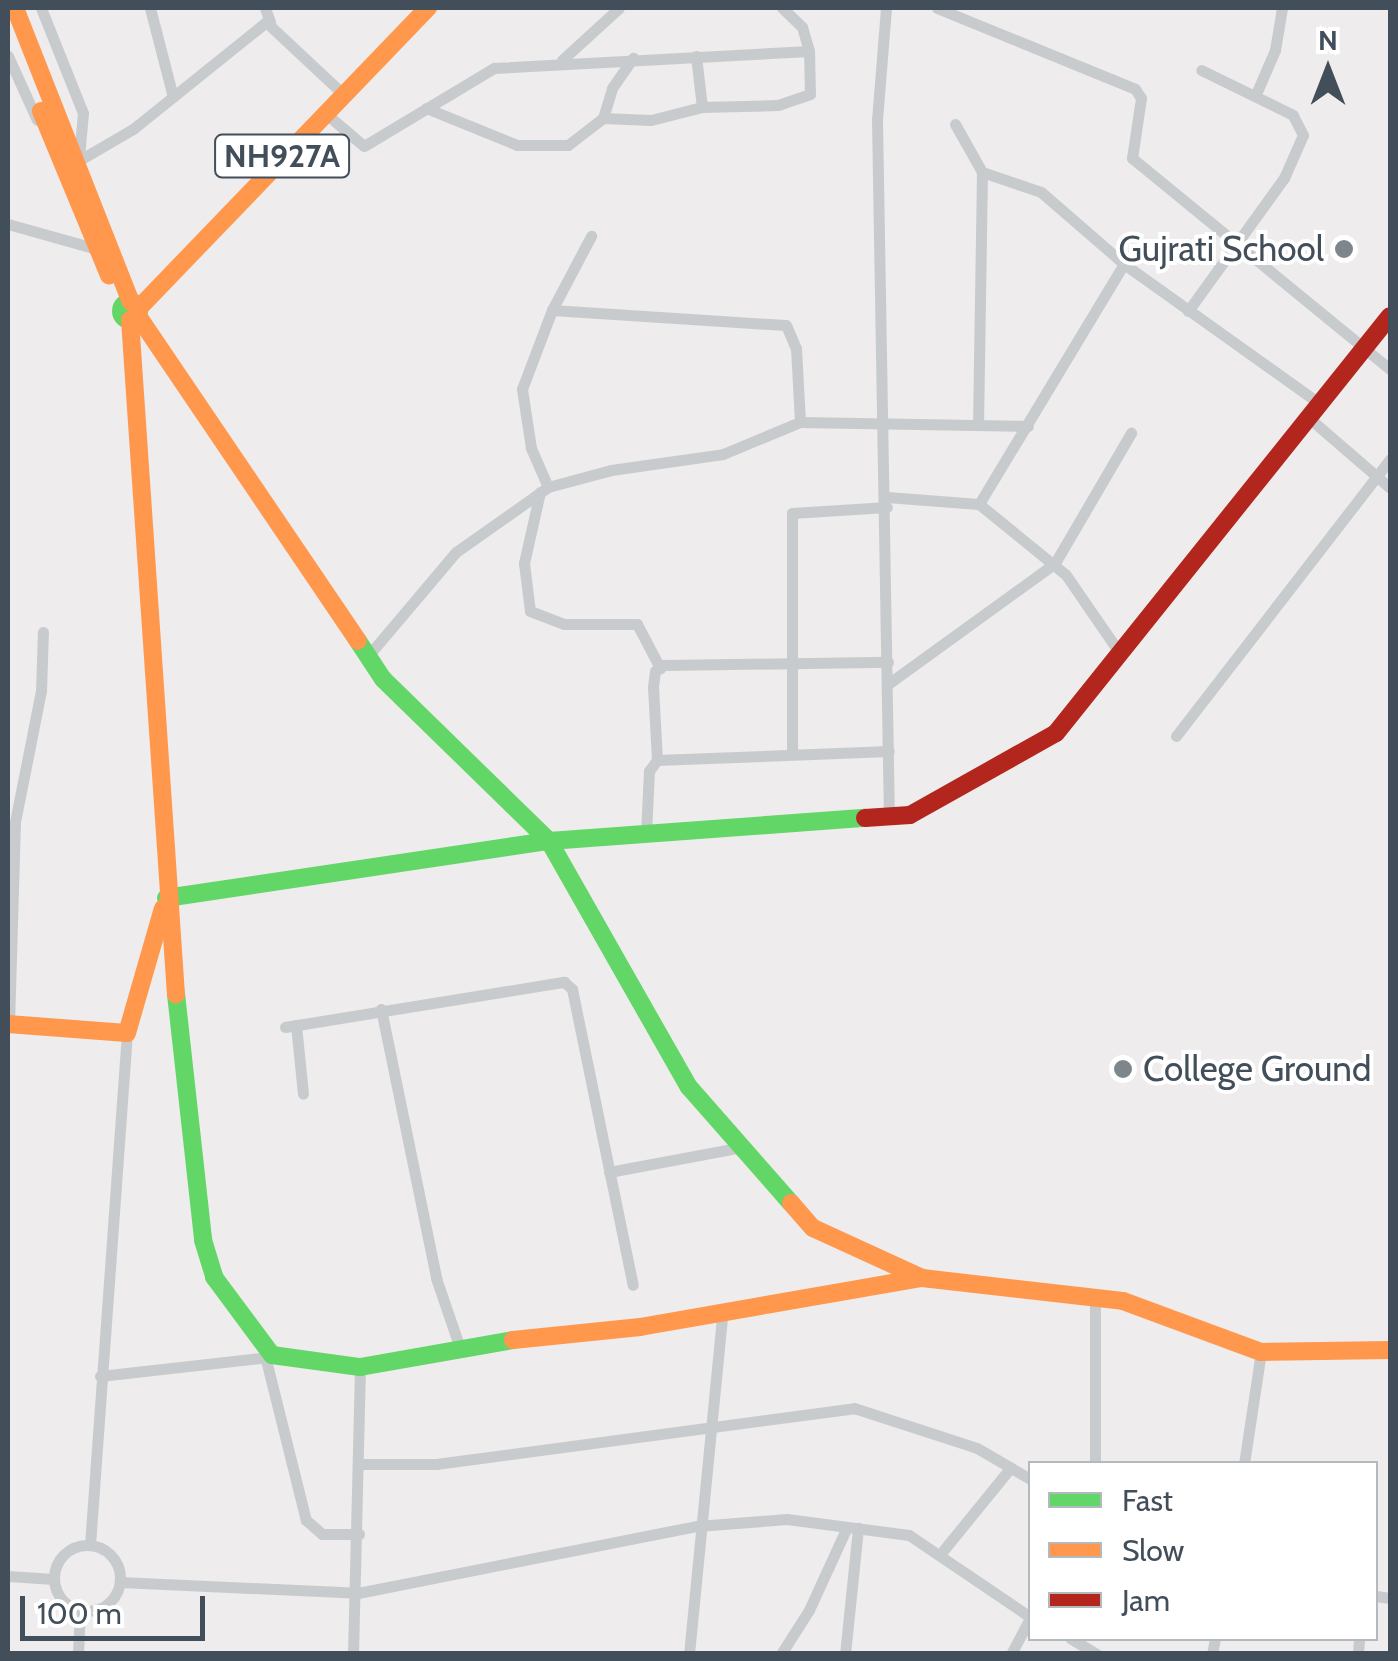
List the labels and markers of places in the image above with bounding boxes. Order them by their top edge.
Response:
place label: Gujrati School [1119,228,1324,270]
marker: Gujrati School [1333,238,1355,260]
place label: College Ground [1143,1048,1371,1090]
marker: College Ground [1112,1058,1134,1080]

